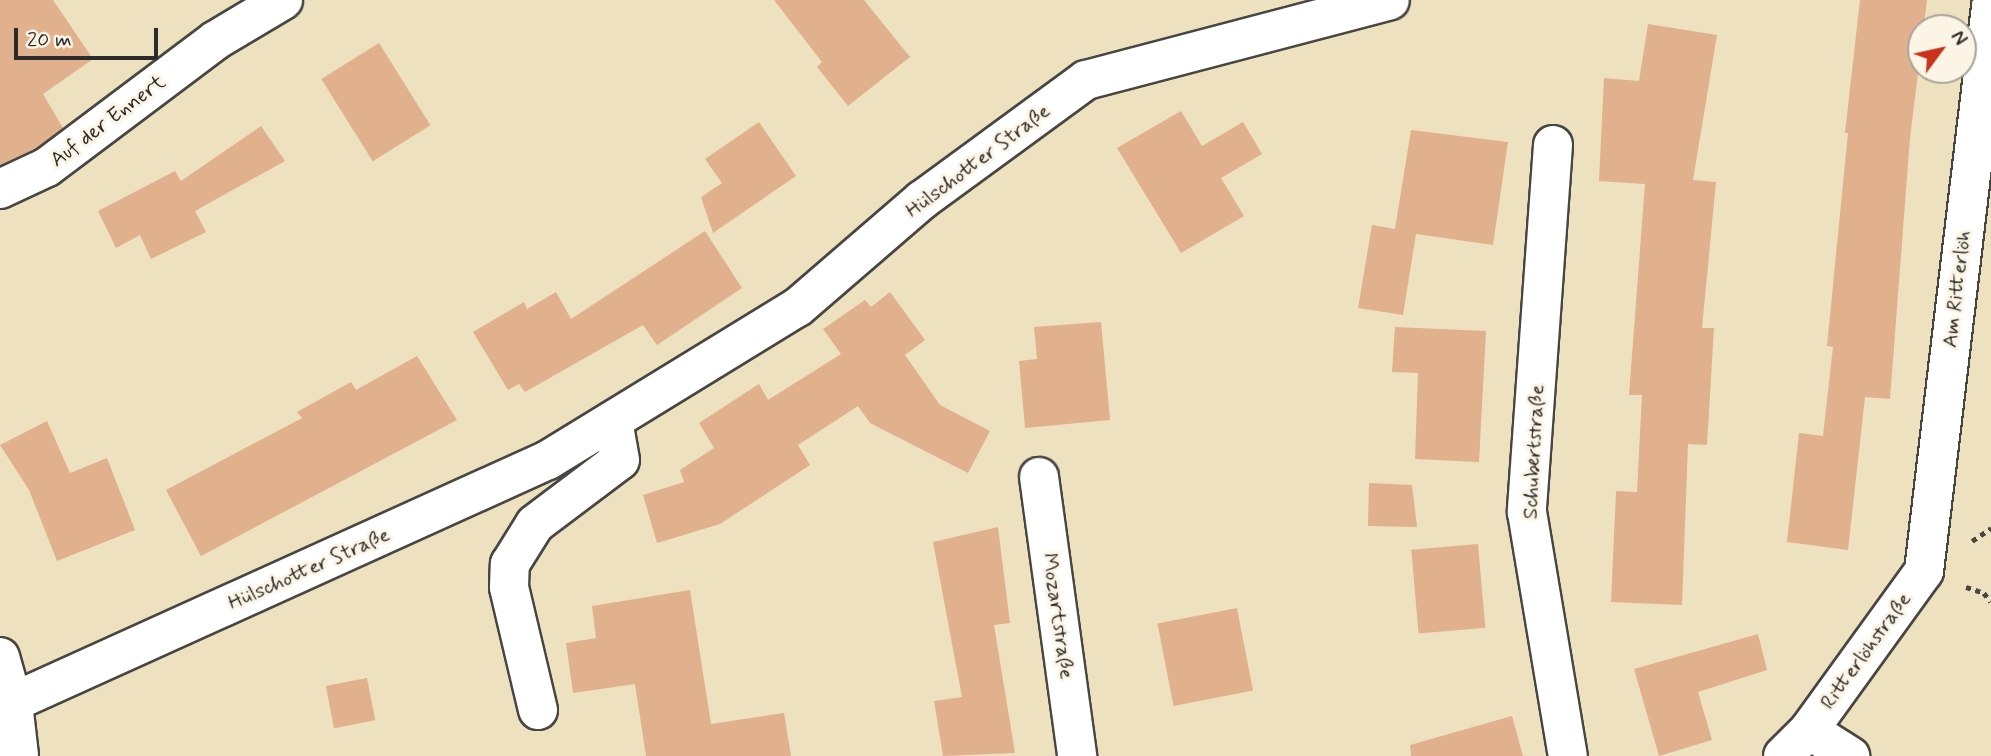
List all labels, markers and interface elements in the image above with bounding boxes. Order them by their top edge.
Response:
scale bar [18,14,161,58]
north arrow [1907,14,1977,84]
text: 20 m [27,26,72,54]
text: N [1944,26,1972,50]
street label: Auf der Ennert [46,70,170,172]
street label: Hülschotter Straße [901,99,1055,223]
street label: Am Ritterlöh [1937,229,1977,349]
street label: Schubertstraße [1518,384,1550,520]
street label: Hülschotter Straße [224,522,394,616]
street label: Mozartstraße [1037,551,1079,681]
street label: Ritterlöhstraße [1815,588,1917,714]

